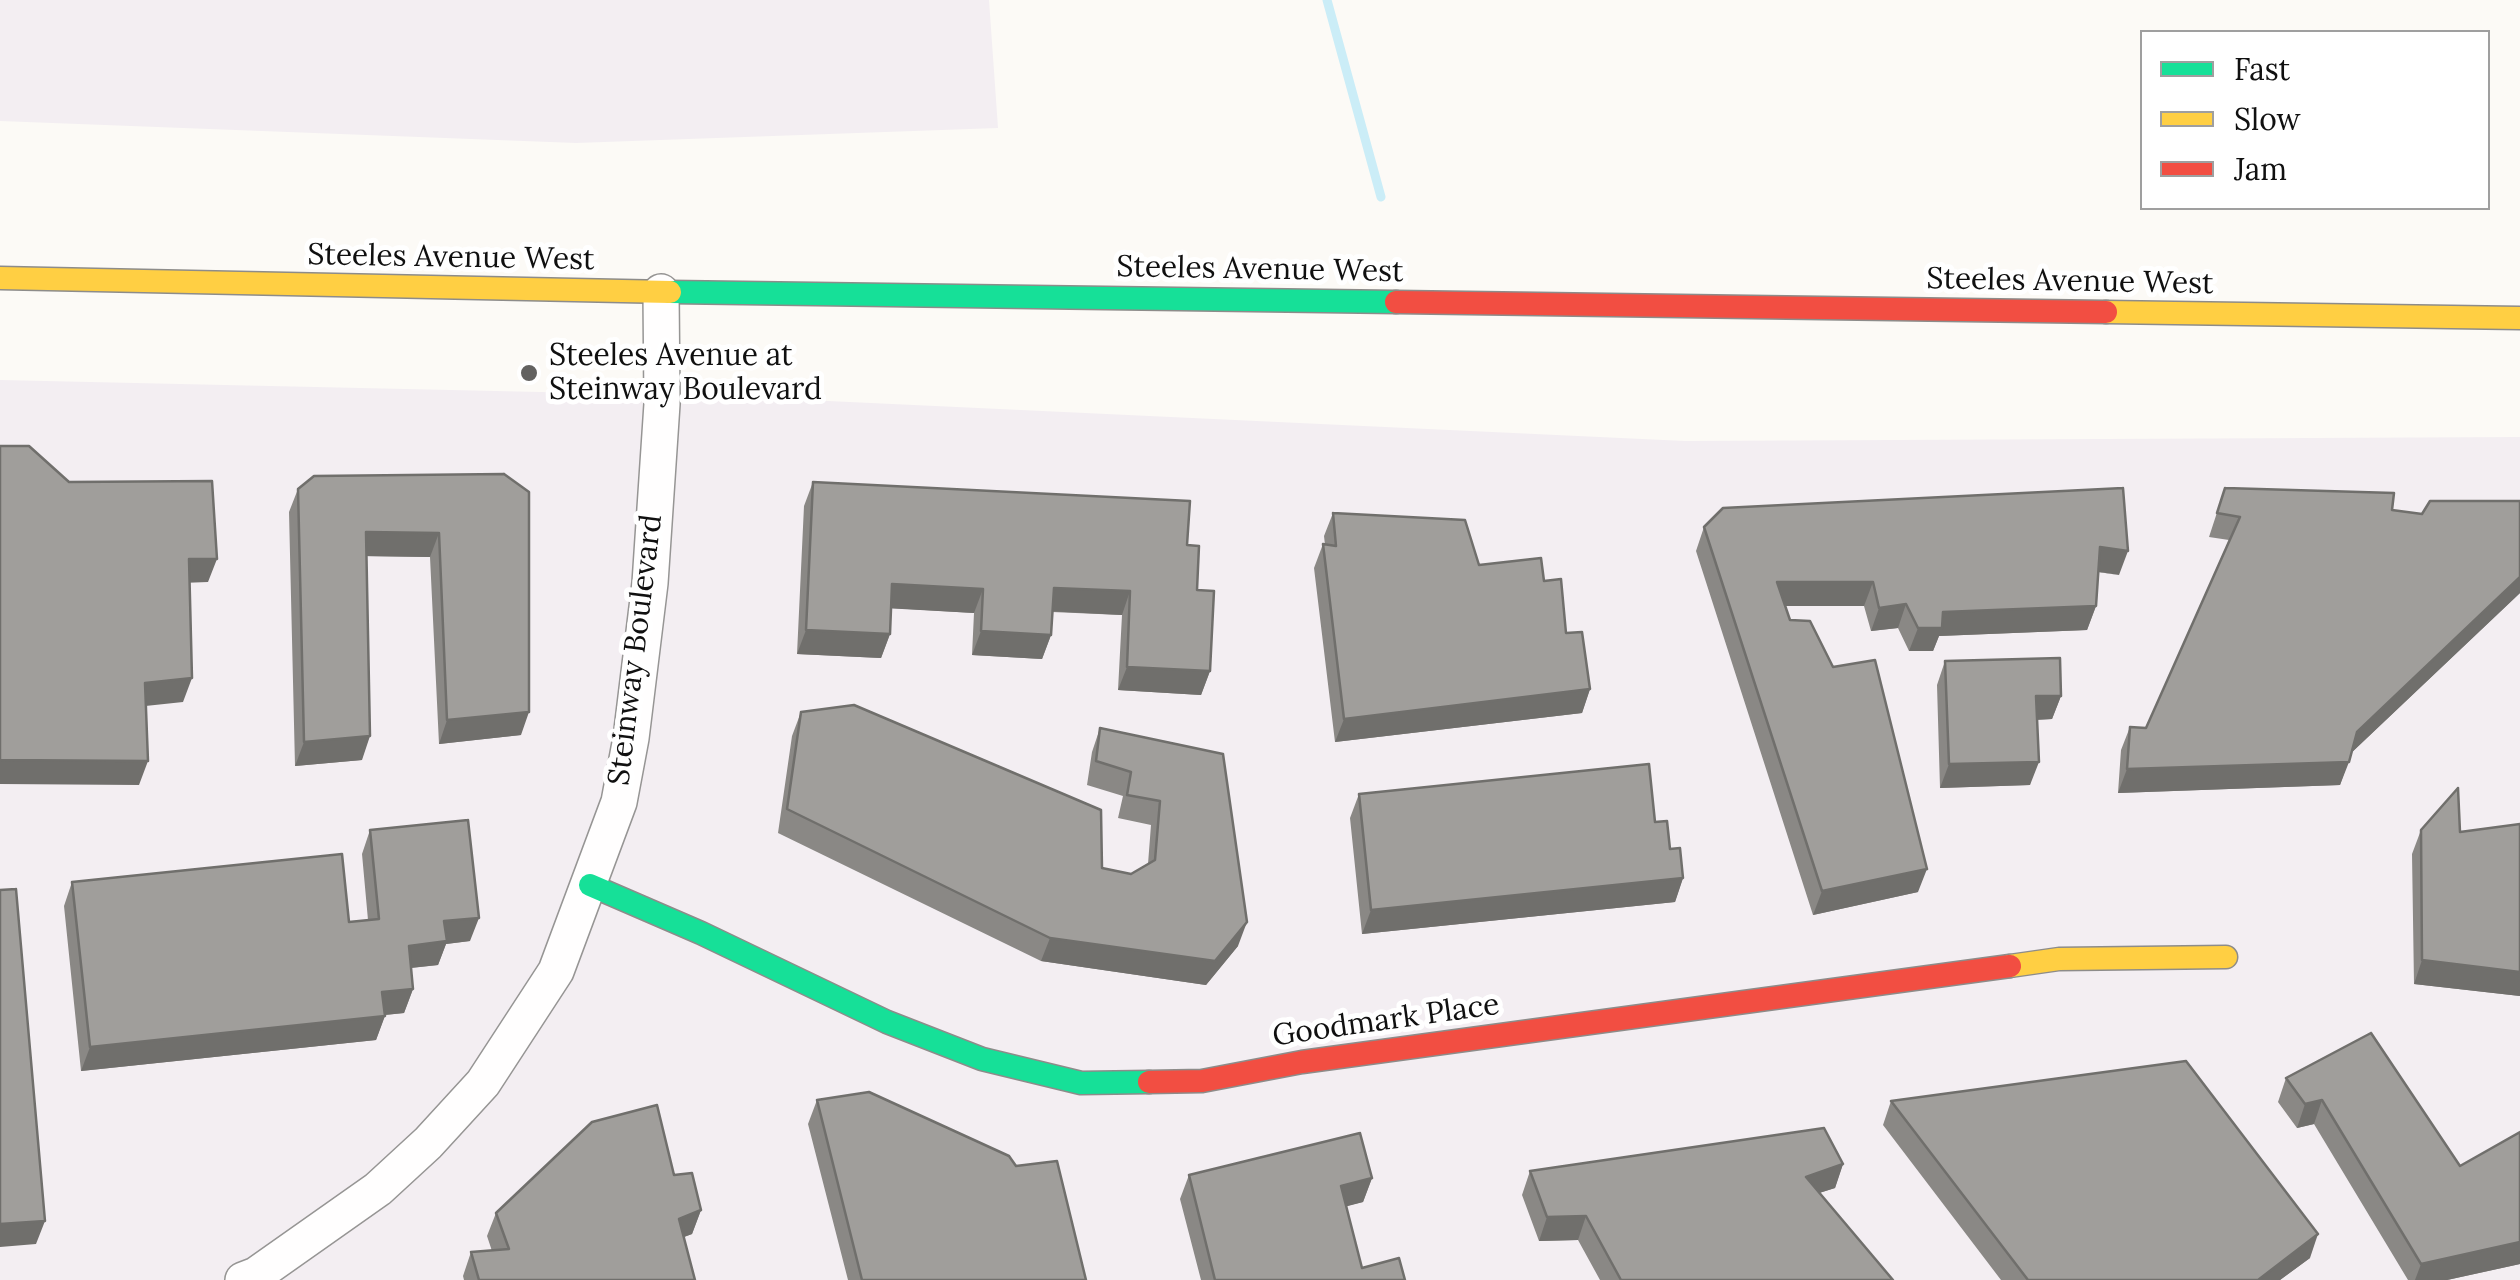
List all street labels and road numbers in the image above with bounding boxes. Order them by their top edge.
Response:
street label: Steeles Avenue West [307,237,595,279]
street label: Steeles Avenue West [1116,249,1404,291]
street label: Steeles Avenue West [1926,261,2214,303]
street label: Steinway Boulevard [602,512,670,788]
street label: Goodmark Place [1270,987,1502,1055]

